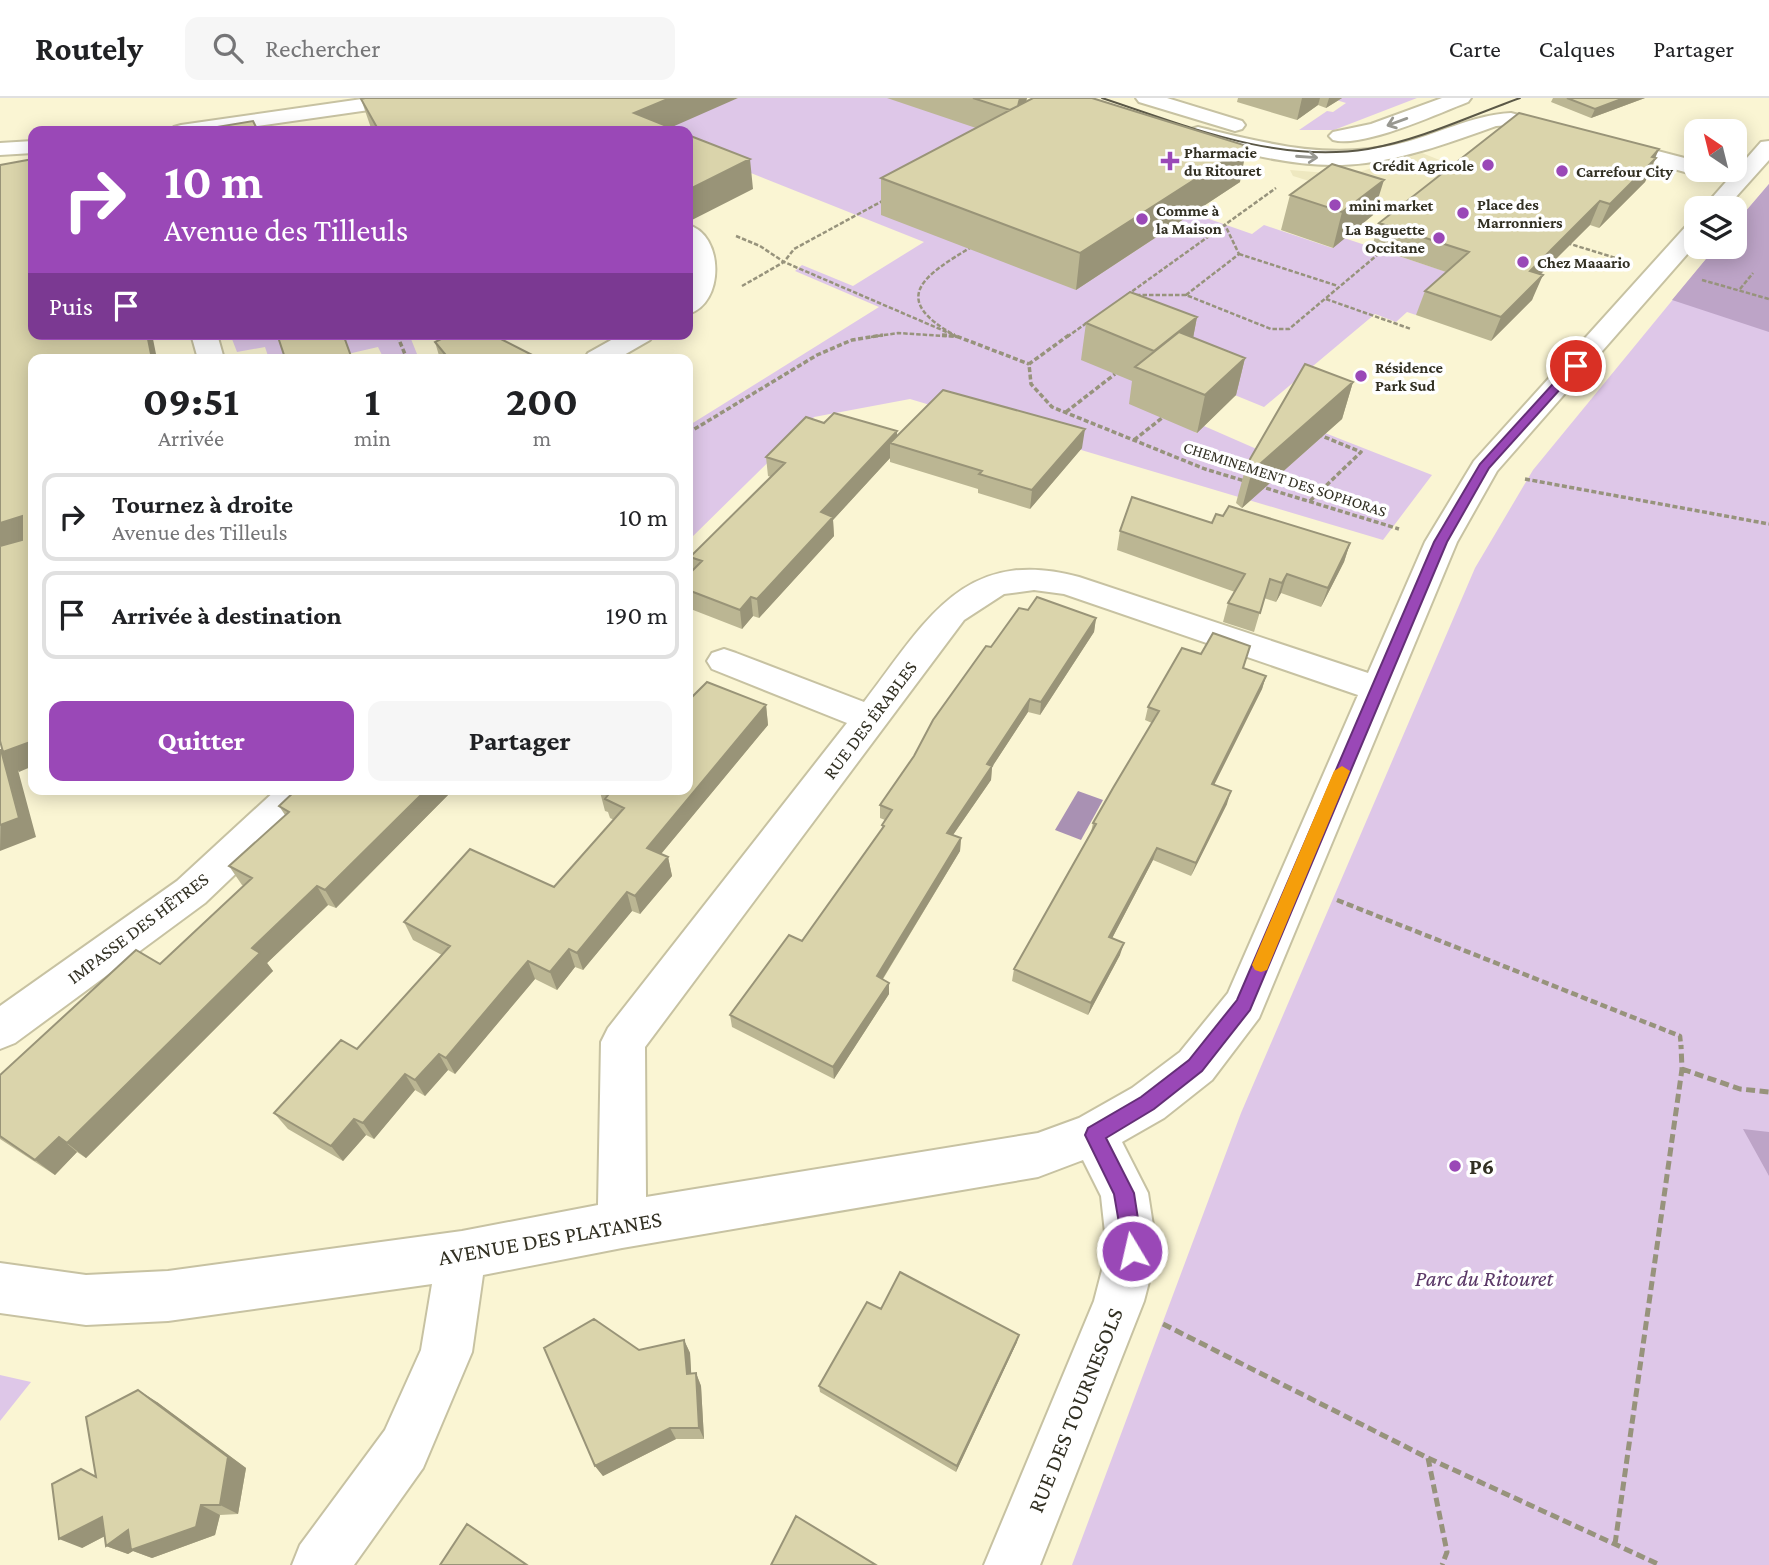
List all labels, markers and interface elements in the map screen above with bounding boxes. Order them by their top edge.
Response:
search box [185,17,675,80]
icon: search [209,29,247,67]
text: Routely [35,30,143,67]
text: Rechercher [265,34,381,63]
text: Carte [1449,35,1501,62]
text: Calques [1539,35,1615,62]
text: Partager [1653,35,1734,62]
one-way arrow [1387,117,1409,129]
north arrow [1684,119,1746,182]
map controls [1684,119,1747,259]
place label: Pharmacie du Ritouret [1184,144,1262,179]
one-way arrow [1295,151,1317,164]
marker: Pharmacie du Ritouret [1162,153,1178,169]
icon: right [49,154,140,245]
text: 10 m [164,154,263,209]
place label: Crédit Agricole [1373,157,1475,174]
marker: Crédit Agricole [1480,157,1496,173]
marker: Carrefour City [1554,163,1570,179]
place label: Carrefour City [1576,163,1673,180]
place label: Place des Marronniers [1477,196,1563,231]
button: layers [1684,196,1747,259]
marker: mini market [1327,197,1343,213]
place label: mini market [1349,197,1434,214]
place label: Comme à la Maison [1156,202,1222,237]
marker: Place des Marronniers [1455,205,1471,221]
marker: Comme à la Maison [1134,211,1150,227]
text: Avenue des Tilleuls [164,212,408,248]
place label: La Baguette Occitane [1345,221,1426,256]
marker: La Baguette Occitane [1431,230,1447,246]
marker: Chez Maaario [1515,254,1531,270]
place label: Chez Maaario [1537,254,1630,271]
icon: arrive [107,287,145,325]
text: Puis [49,292,93,321]
pin [1546,336,1606,396]
icon: arrive [1557,347,1595,385]
place label: Résidence Park Sud [1375,359,1444,394]
marker: Résidence Park Sud [1353,368,1369,384]
text: 09:51 [143,377,239,424]
text: 1 [365,377,380,424]
text: 200 [506,377,578,424]
text: Arrivée [158,425,224,451]
text: min [354,425,391,451]
text: m [533,425,551,451]
street label: CHEMINEMENT DES SOPHORAS [1181,438,1389,520]
text: Tournez à droite [112,490,293,519]
icon: right [53,498,91,536]
text: 10 m [619,503,668,532]
text: Avenue des Tilleuls [112,519,288,545]
icon: arrive [53,596,91,634]
text: Arrivée à destination [112,601,342,630]
text: 190 m [606,601,668,630]
street label: RUE DES ÉRABLES [819,657,921,783]
button: Quitter [49,701,354,781]
button: Partager [368,701,672,781]
street label: IMPASSE DES HÊTRES [63,868,213,988]
place label: P6 [1469,1153,1494,1179]
marker: P6 [1447,1158,1463,1174]
street label: AVENUE DES PLATANES [436,1206,664,1270]
position arrow [1095,1214,1169,1288]
park label: Parc du Ritouret [1415,1265,1555,1291]
street label: RUE DES TOURNESOLS [1022,1304,1128,1516]

